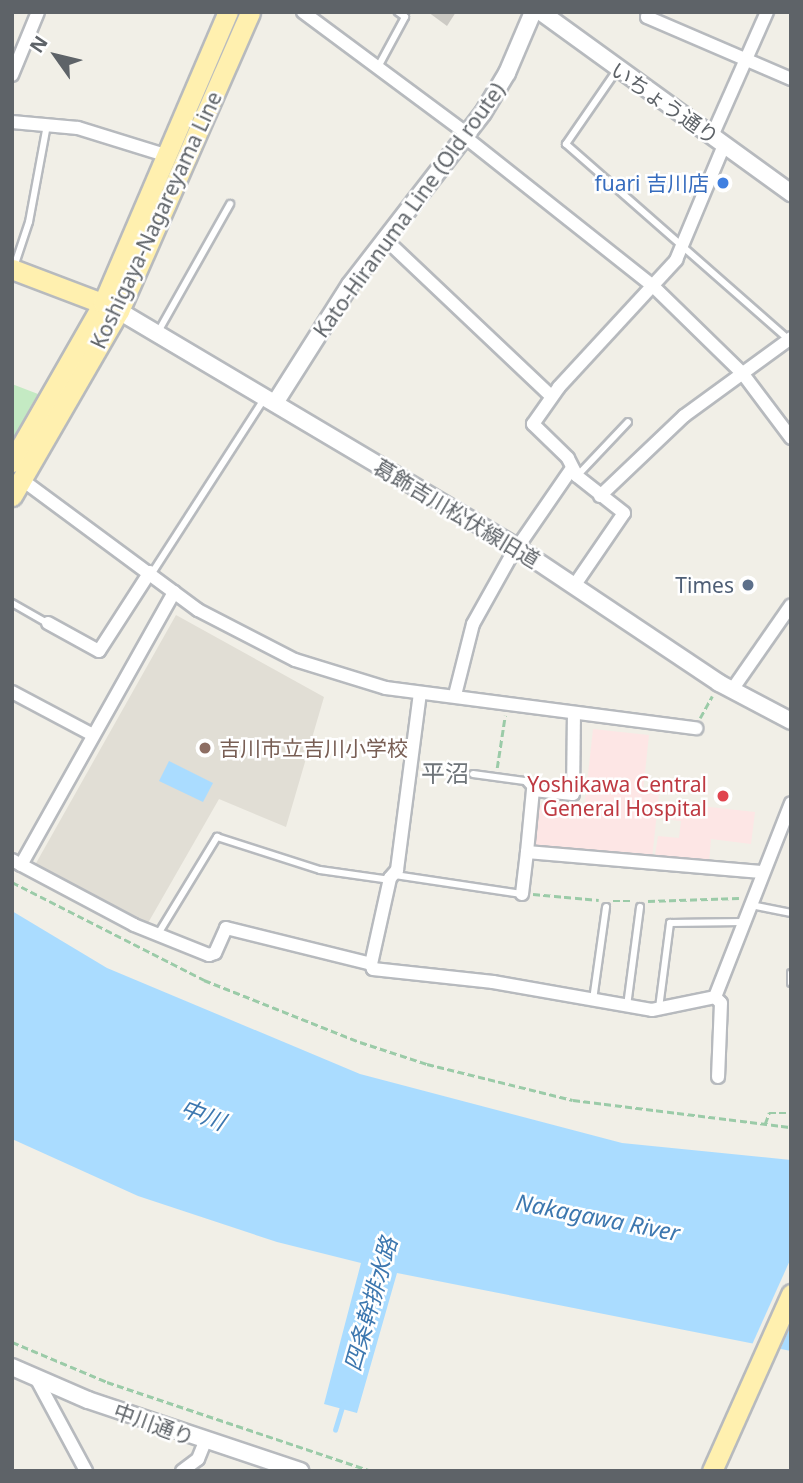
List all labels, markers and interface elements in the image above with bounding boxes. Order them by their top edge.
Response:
north arrow [21,21,91,91]
text: N [23,31,54,58]
street label: いちょう通り [606,57,724,149]
street label: Kato-Hiranuma Line (Old route) [308,78,510,342]
street label: Koshigaya-Nagareyama Line [85,87,227,353]
place label: fuari 吉川店 [594,170,709,196]
marker: fuari 吉川店 [715,175,731,191]
street label: 葛飾吉川松伏線旧道 [370,454,544,572]
place label: Times [675,572,734,598]
marker: Times [740,577,756,593]
place label: 吉川市立吉川小学校 [219,735,408,761]
marker: 吉川市立吉川小学校 [197,740,213,756]
district label: 平沼 [421,759,469,787]
place label: Yoshikawa Central General Hospital [527,771,707,821]
marker: Yoshikawa Central General Hospital [713,786,733,806]
water label: 中川 [177,1093,229,1135]
water label: Nakagawa River [514,1188,682,1246]
water label: 四条幹排水路 [338,1234,402,1374]
street label: 中川通り [110,1398,198,1450]

